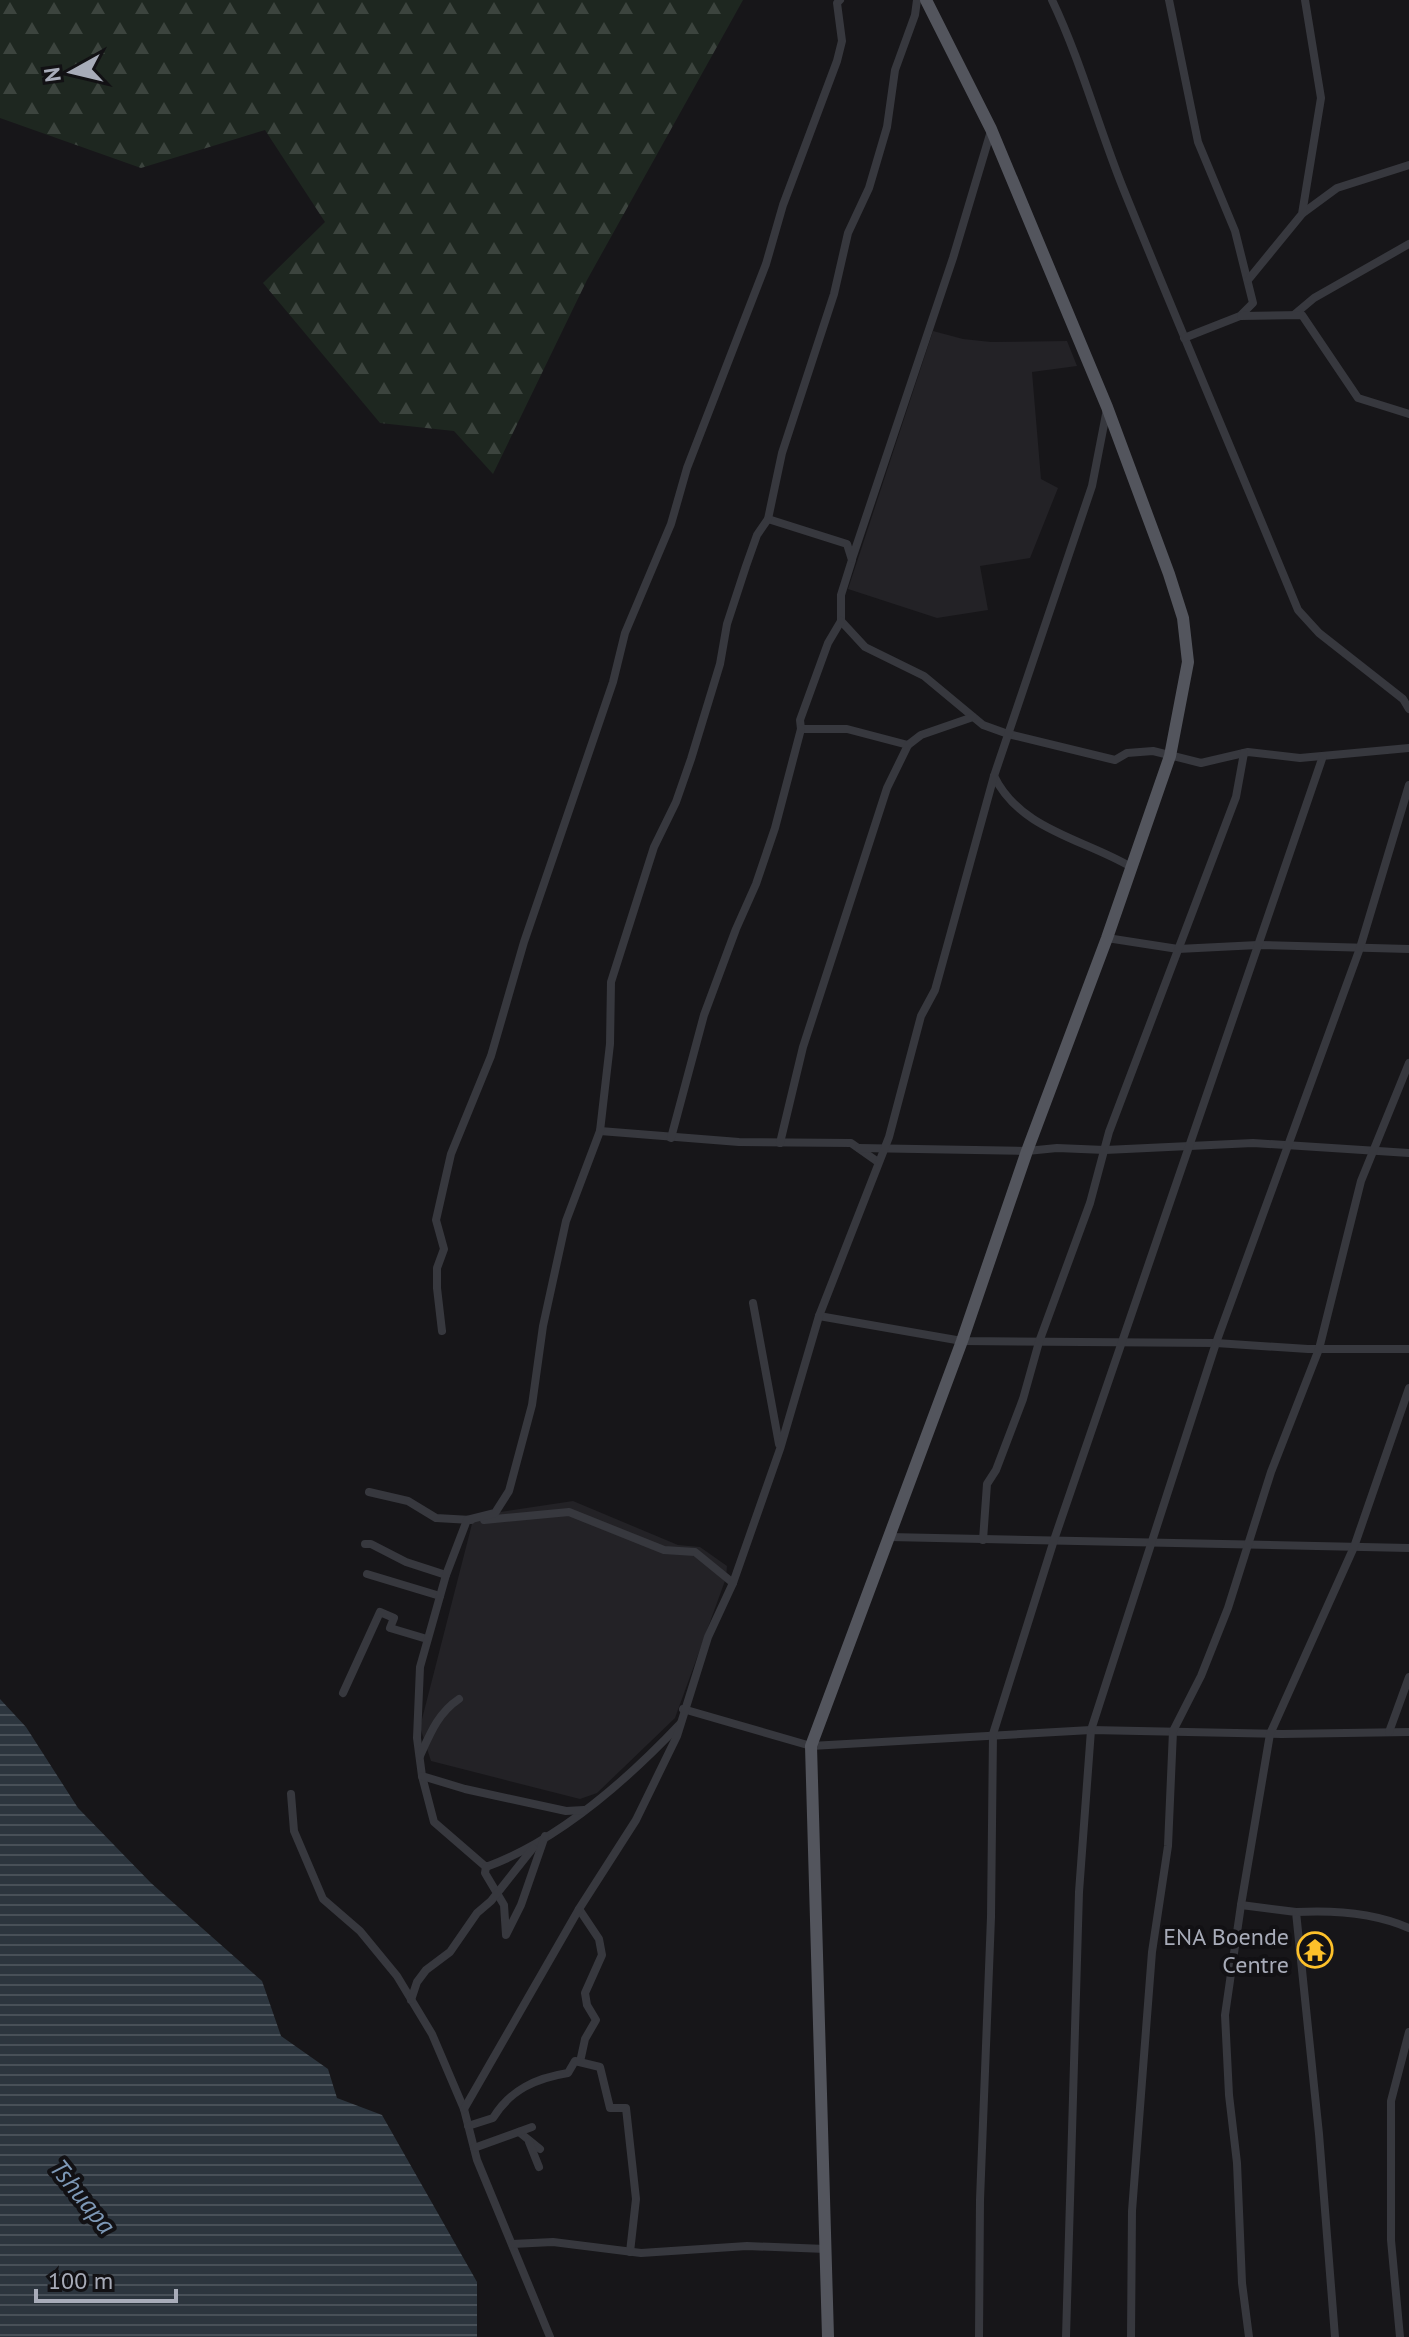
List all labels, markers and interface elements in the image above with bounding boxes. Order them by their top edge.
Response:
north arrow [32,32,112,112]
text: N [37,66,67,84]
place label: ENA Boende Centre [1163,1921,1289,1980]
temple icon: ENA Boende Centre [1296,1931,1334,1969]
water label: Tshuapa [43,2152,123,2240]
scale bar [36,2253,176,2303]
text: 100 m [48,2265,113,2296]

